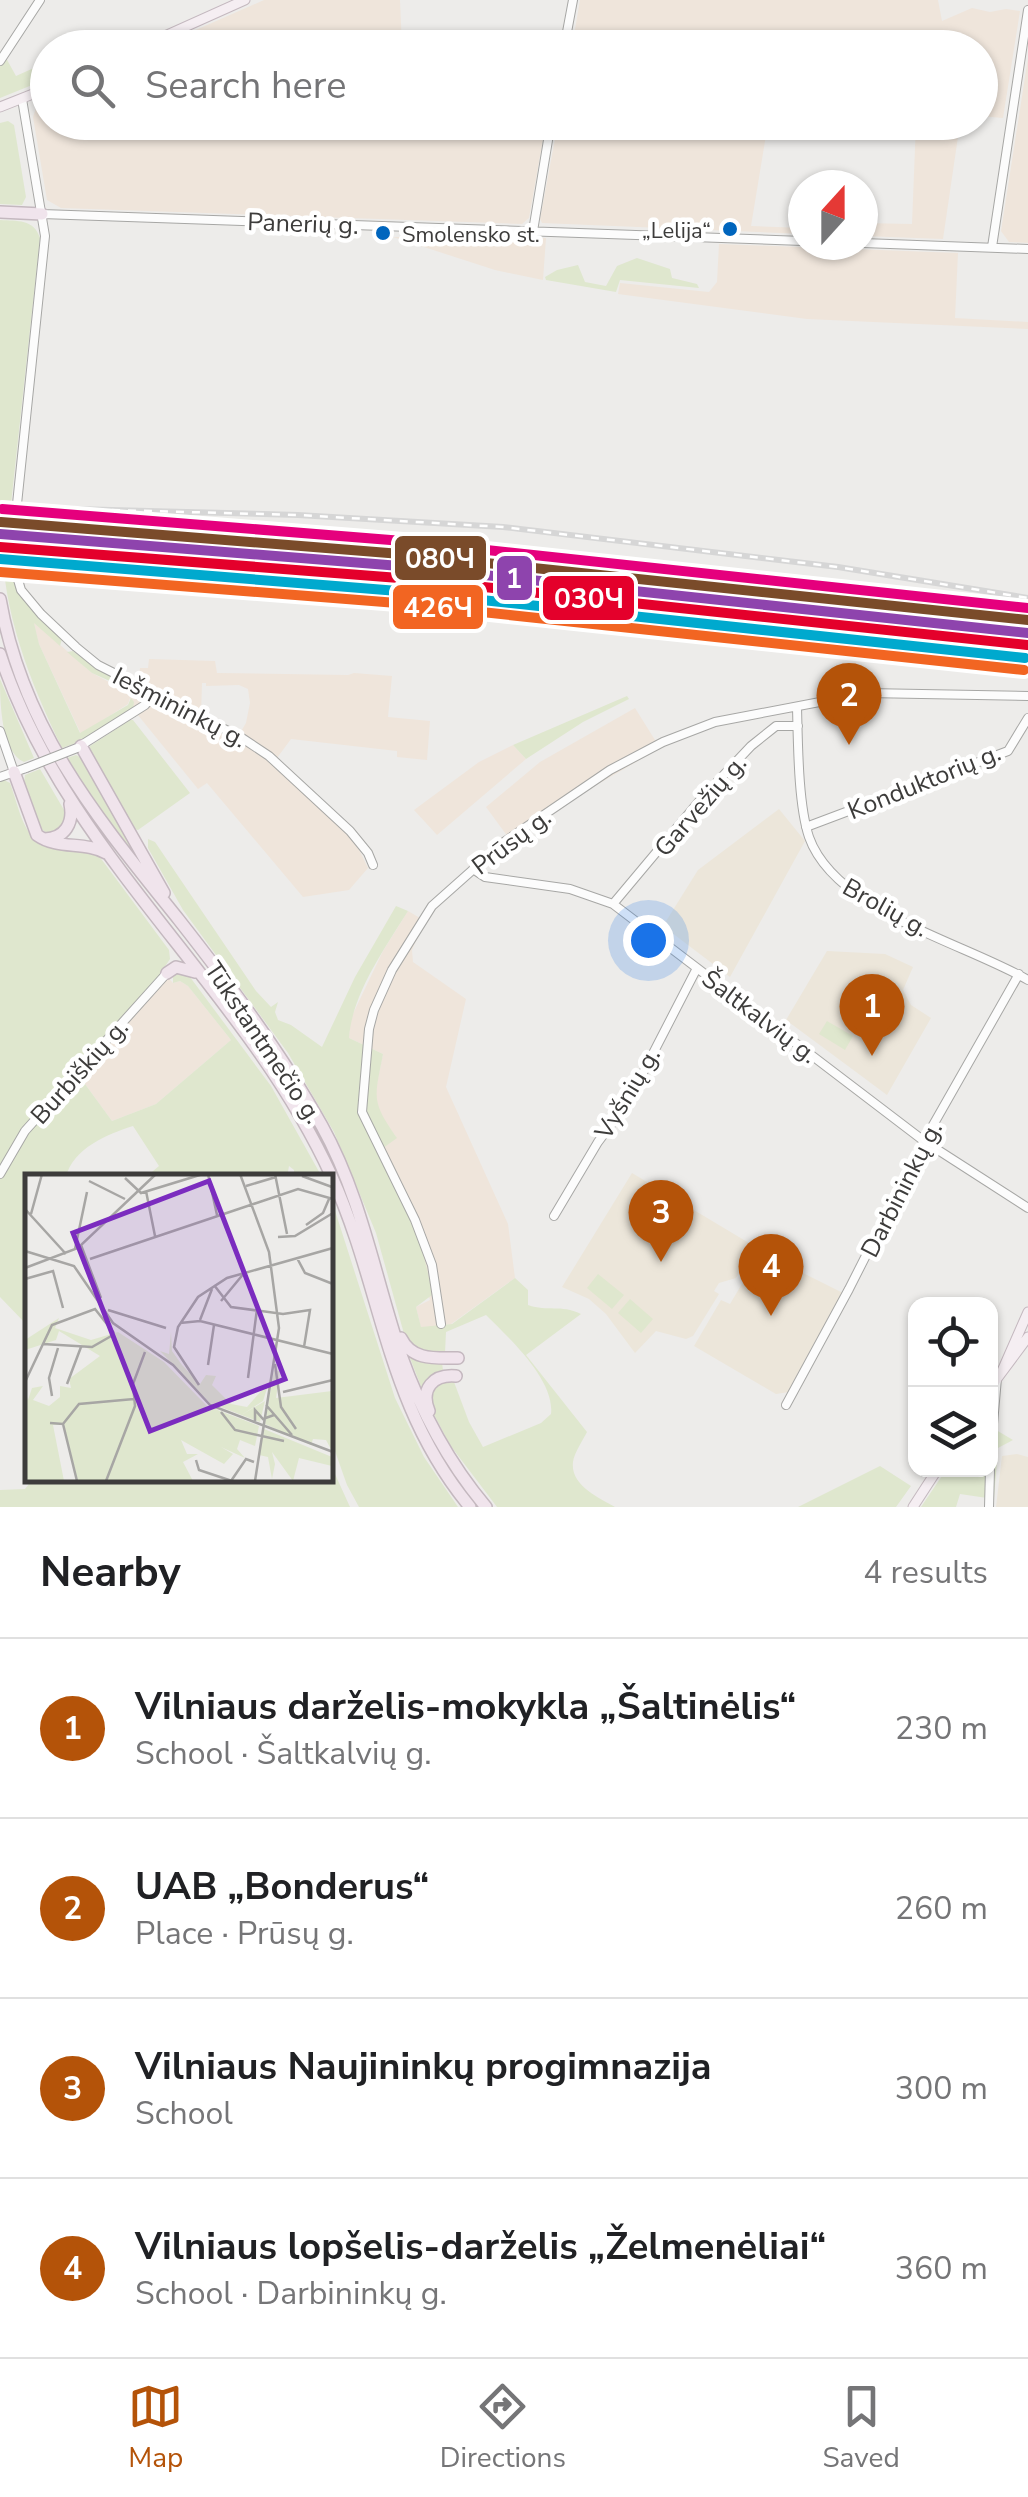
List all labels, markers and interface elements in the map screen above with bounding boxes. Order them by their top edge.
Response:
search box [30,30,998,140]
icon: search [65,58,120,113]
text: Search here [145,60,346,111]
north arrow [788,170,878,260]
street label: Panerių g. [247,205,359,243]
place label: „Lelija“ [642,216,711,246]
marker: „Lelija“ [720,219,740,239]
place label: Smolensko st. [402,220,540,250]
marker: Smolensko st. [373,223,393,243]
line badge: 080Ч [393,534,488,582]
text: 080Ч [405,540,475,578]
line badge: 1 [495,554,534,602]
text: 1 [506,560,522,598]
line badge: 030Ч [541,574,636,622]
text: 030Ч [554,580,624,618]
line badge: 426Ч [391,583,485,631]
text: 426Ч [403,589,473,627]
street label: Iešmininkų g. [107,660,253,756]
pin: 2 [816,662,882,745]
street label: Konduktorių g. [843,736,1006,828]
street label: Garvežių g. [647,747,755,864]
street label: Prūsų g. [465,801,558,883]
street label: Brolių g. [836,870,935,945]
your location [623,915,674,966]
street label: Tūkstantmečio g. [196,955,330,1130]
street label: Šaltkalvių g. [695,962,824,1072]
pin: 1 [840,974,904,1056]
street label: Burbiškių g. [23,1011,136,1132]
street label: Vyšnių g. [587,1041,669,1147]
street label: Darbininkų g. [853,1116,951,1263]
inset map [25,1174,332,1482]
pin: 3 [628,1180,694,1262]
pin: 4 [738,1234,804,1316]
map controls [908,1297,998,1477]
button: locate [908,1297,998,1387]
button: layers [908,1387,998,1477]
text: Nearby [40,1544,181,1601]
text: 4 results [863,1551,988,1594]
text: Vilniaus darželis-mokykla „Šaltinėlis“ [135,1681,796,1732]
text: 1 [63,1707,82,1750]
text: 230 m [895,1707,988,1750]
text: School · Šaltkalvių g. [135,1732,432,1775]
text: UAB „Bonderus“ [135,1861,429,1912]
text: 2 [63,1887,82,1930]
text: 260 m [895,1887,988,1930]
text: Place · Prūsų g. [135,1912,354,1955]
text: Vilniaus Naujininkų progimnazija [135,2041,712,2092]
text: 3 [63,2067,82,2110]
text: 300 m [895,2067,988,2110]
text: School [135,2092,233,2135]
text: Vilniaus lopšelis-darželis „Želmenėliai“ [135,2221,826,2272]
text: 4 [63,2247,82,2290]
text: 360 m [895,2247,988,2290]
text: School · Darbininkų g. [135,2272,447,2315]
tab: Map [128,2379,183,2477]
tab: Directions [440,2379,566,2477]
tab: Saved [822,2379,900,2477]

